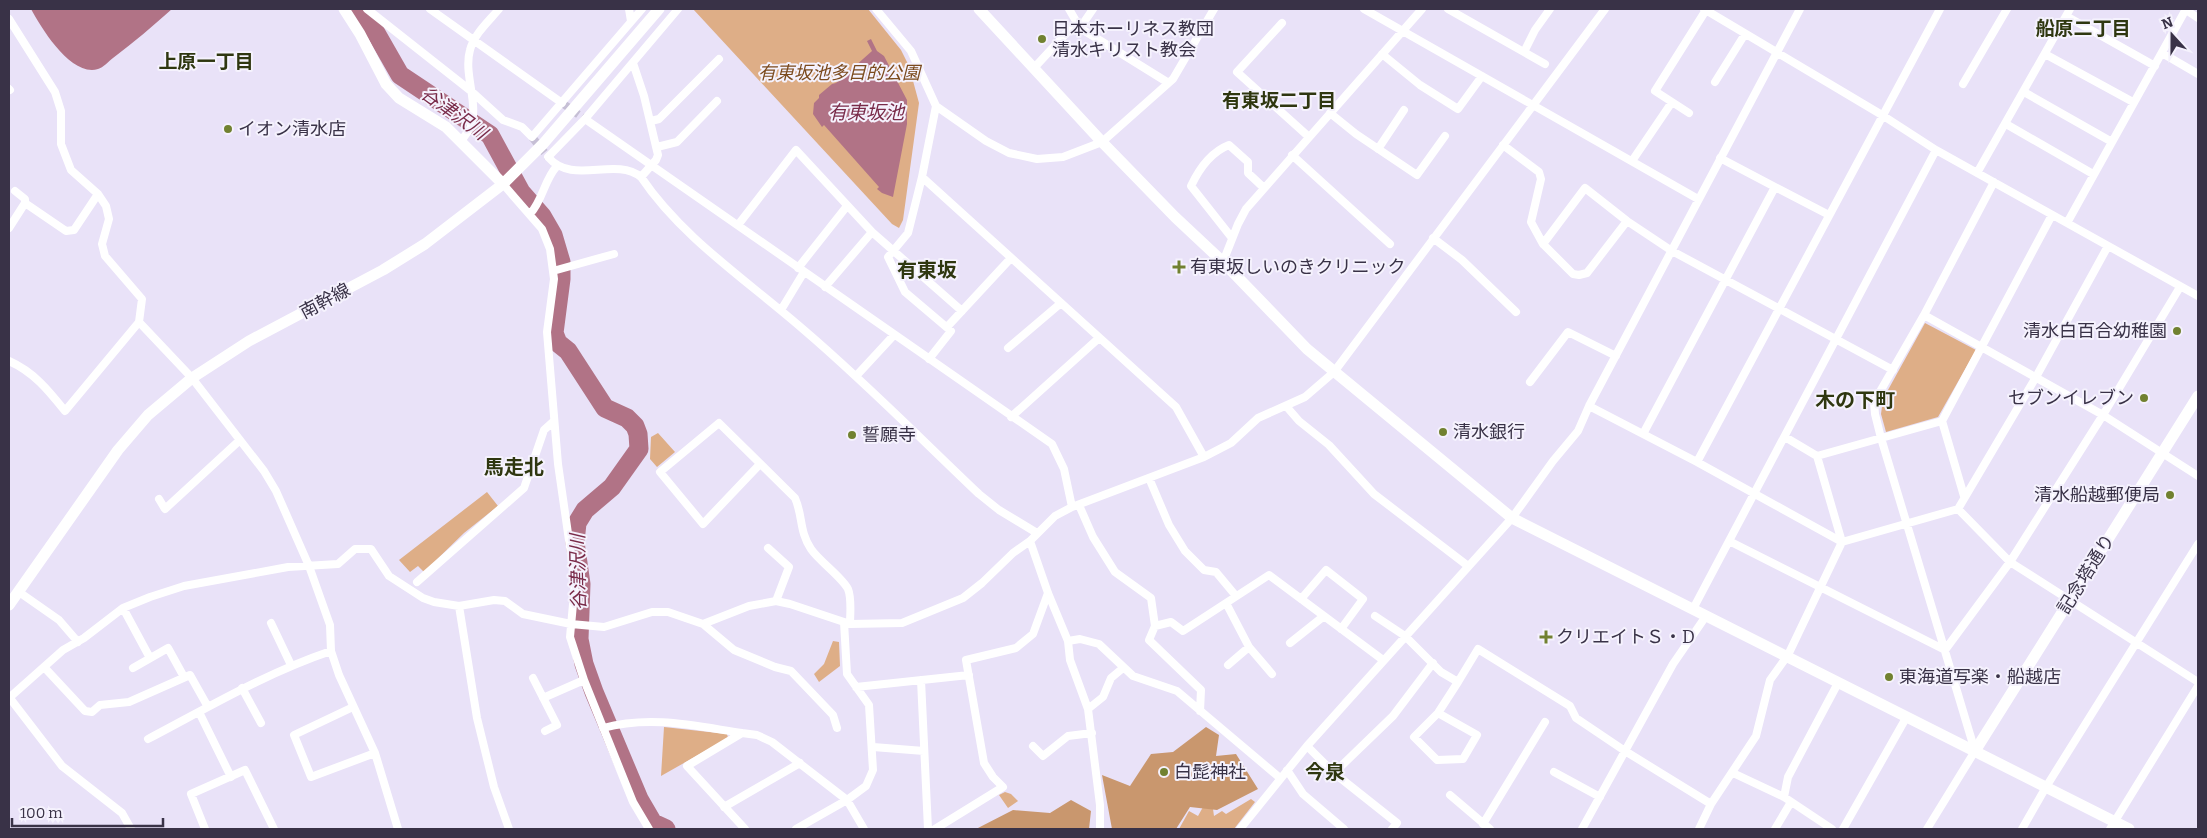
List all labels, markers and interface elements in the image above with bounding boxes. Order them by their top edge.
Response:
north arrow [2147,10,2197,60]
text: N [2159,13,2176,33]
district label: 船原二丁目 [2035,17,2131,40]
place label: 日本ホーリネス教団 清水キリスト教会 [1052,18,1214,61]
marker: 日本ホーリネス教団 清水キリスト教会 [1036,33,1048,45]
district label: 上原一丁目 [158,50,254,73]
park label: 有東坂池多目的公園 [758,62,923,84]
water label: 谷津沢川 [416,81,493,146]
district label: 有東坂二丁目 [1222,89,1336,112]
water label: 有東坂池 [828,101,906,124]
place label: イオン清水店 [238,118,346,140]
marker: イオン清水店 [222,123,234,135]
place label: 有東坂しいのきクリニック [1190,256,1405,278]
district label: 有東坂 [897,258,957,282]
marker: 有東坂しいのきクリニック [1172,260,1186,274]
street label: 南幹線 [296,279,354,323]
place label: 清水白百合幼稚園 [2023,320,2167,342]
marker: 清水白百合幼稚園 [2171,325,2183,337]
place label: セブンイレブン [2008,387,2134,409]
district label: 木の下町 [1815,388,1895,412]
marker: セブンイレブン [2138,392,2150,404]
place label: 清水銀行 [1453,421,1525,443]
place label: 誓願寺 [862,424,916,446]
marker: 清水銀行 [1437,426,1449,438]
marker: 誓願寺 [846,429,858,441]
district label: 馬走北 [484,455,544,479]
place label: 清水船越郵便局 [2034,484,2160,506]
marker: 清水船越郵便局 [2164,489,2176,501]
street label: 記念塔通り [2053,530,2119,618]
water label: 谷津沢川 [566,532,590,610]
place label: クリエイトＳ・D [1556,626,1695,648]
marker: クリエイトＳ・D [1540,631,1552,643]
place label: 東海道写楽・船越店 [1899,666,2061,688]
marker: 東海道写楽・船越店 [1883,671,1895,683]
district label: 今泉 [1305,760,1345,784]
place label: 白髭神社 [1174,761,1246,783]
marker: 白髭神社 [1158,766,1170,778]
scale bar [12,796,164,828]
text: 100 m [20,804,63,822]

